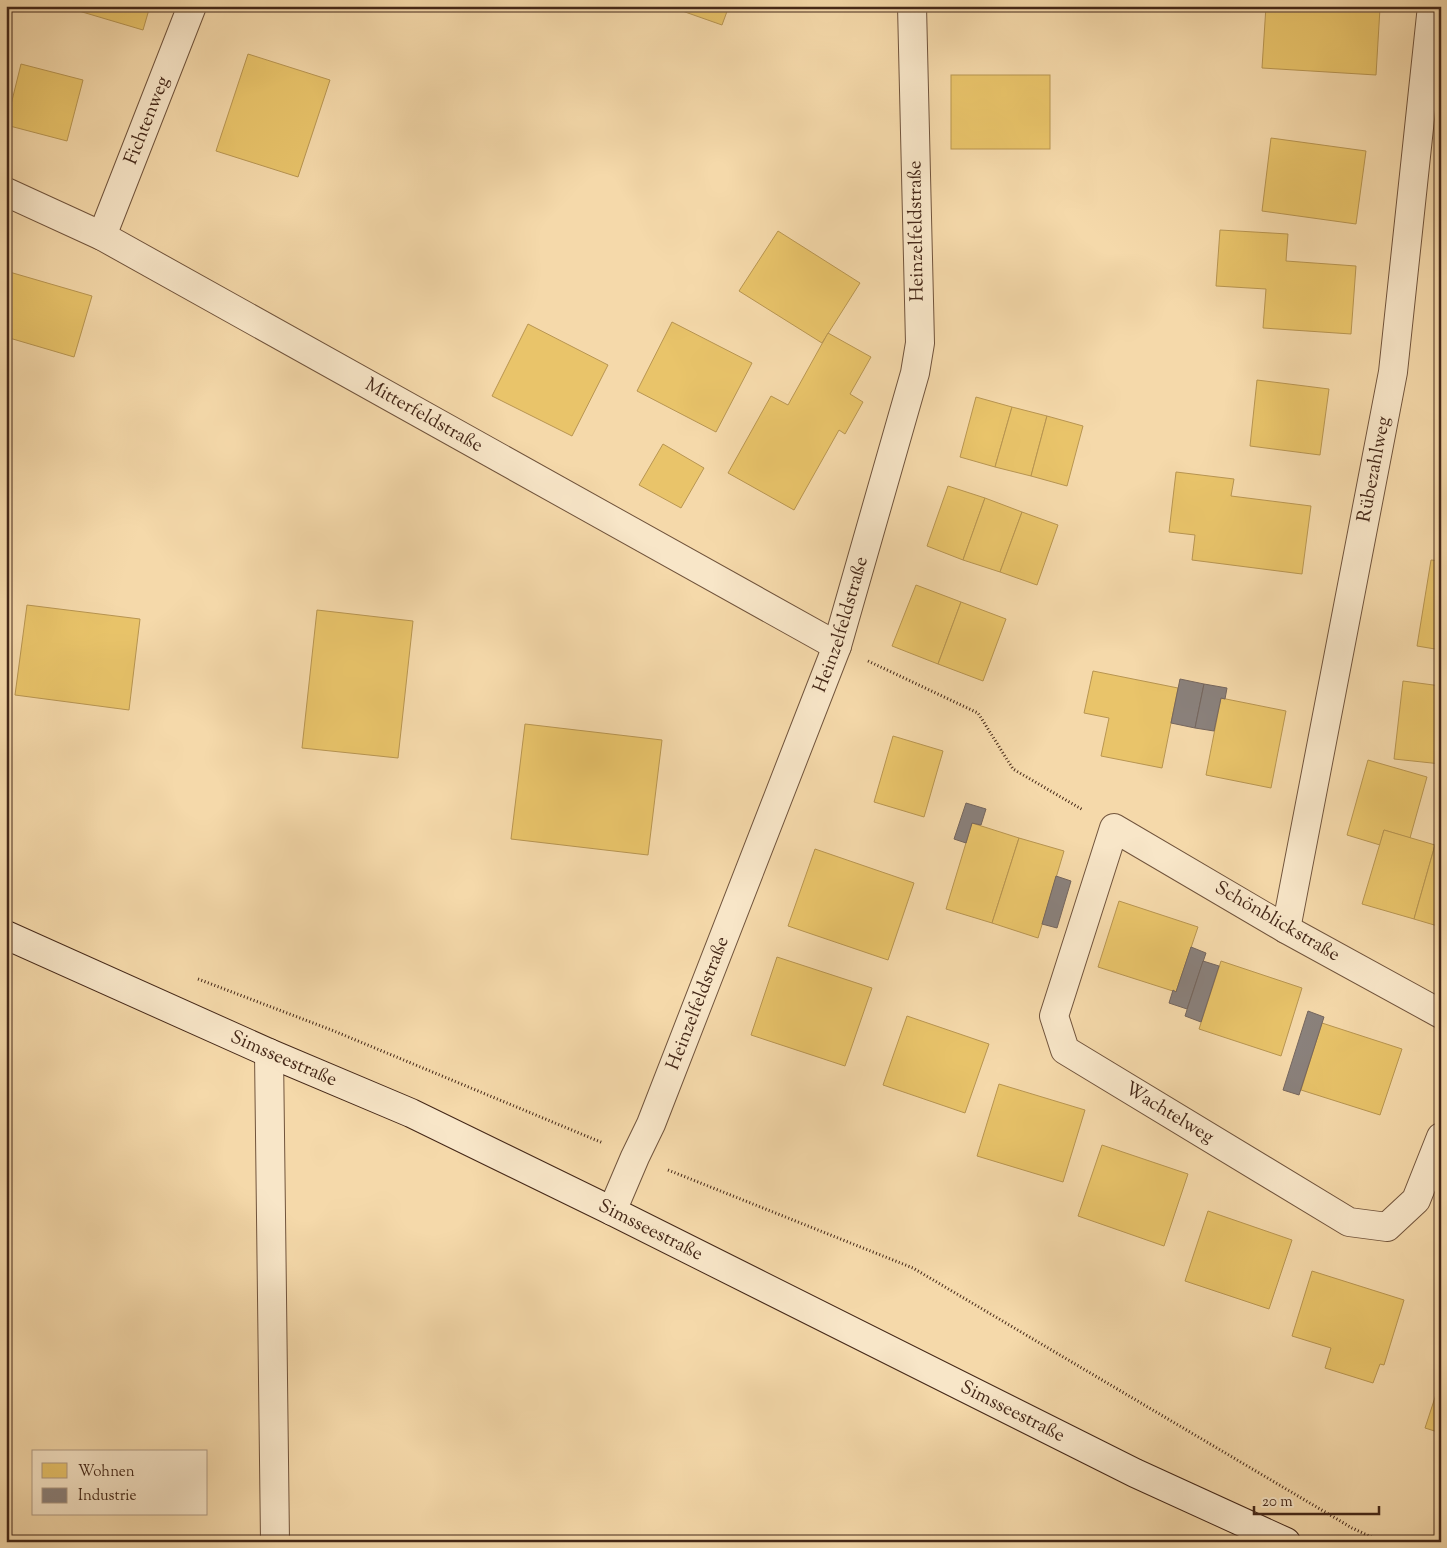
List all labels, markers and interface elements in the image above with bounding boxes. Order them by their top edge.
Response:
street label: Fichtenweg [118,72,177,169]
street label: Heinzelfeldstraße [902,160,932,302]
street label: Mitterfeldstraße [360,372,488,459]
street label: Rübezahlweg [1351,414,1398,525]
street label: Heinzelfeldstraße [807,553,875,697]
street label: Schönblickstraße [1209,875,1345,969]
street label: Heinzelfeldstraße [660,932,736,1074]
street label: Simsseestraße [226,1024,341,1094]
street label: Wachtelweg [1119,1076,1219,1151]
street label: Simsseestraße [594,1193,707,1268]
street label: Simsseestraße [956,1374,1070,1449]
legend [32,1450,208,1516]
text: Wohnen [78,1462,135,1483]
scale bar [1254,1483,1380,1515]
text: Industrie [78,1486,136,1507]
text: 20 m [1262,1492,1293,1513]

